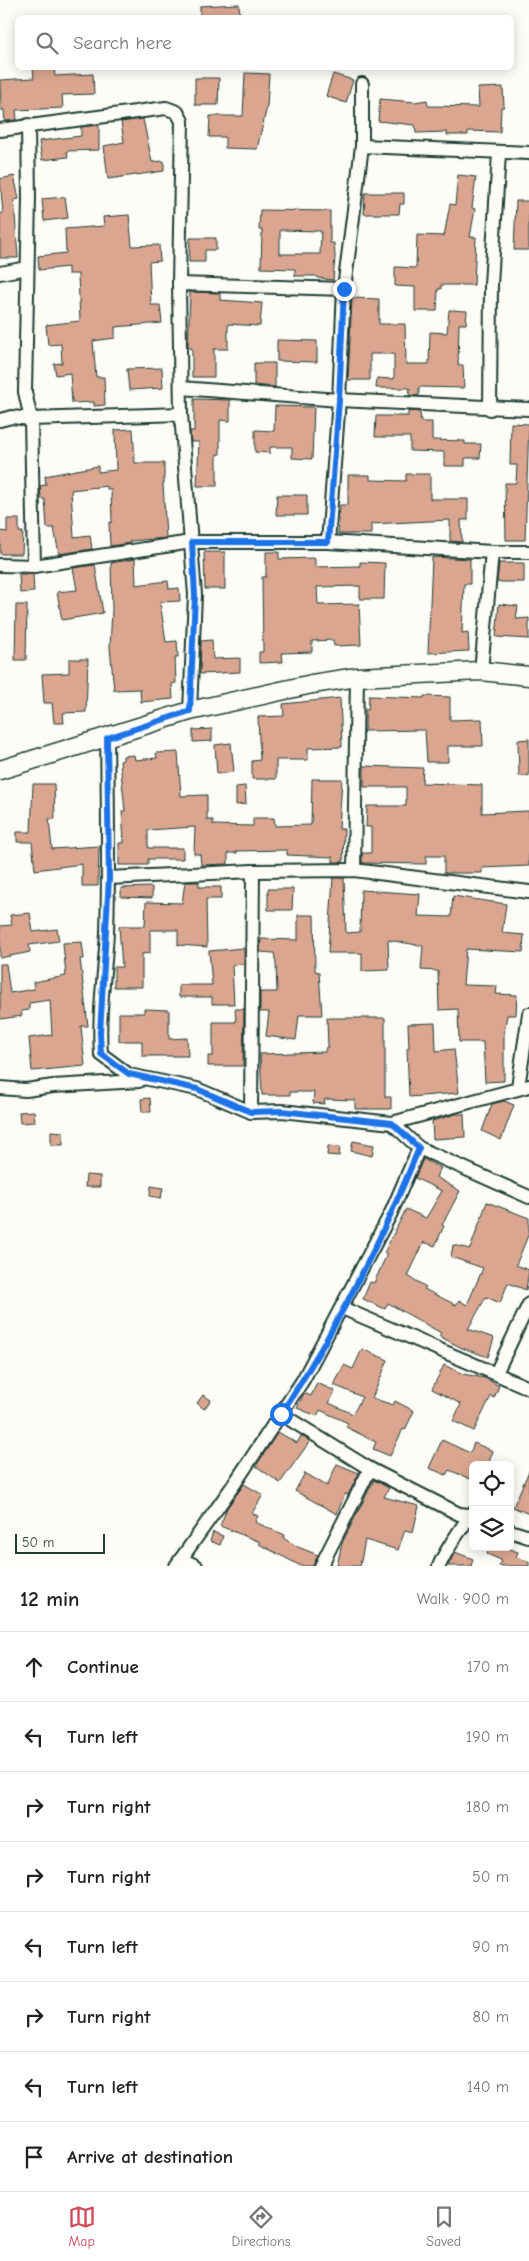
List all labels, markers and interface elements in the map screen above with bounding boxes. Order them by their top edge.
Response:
search box [15,15,514,70]
icon: search [33,29,61,57]
text: Search here [73,32,172,54]
route end [333,278,356,301]
route start [270,1403,293,1426]
map controls [469,1461,514,1551]
button: locate [469,1461,514,1506]
button: layers [469,1506,514,1551]
scale bar [15,1531,105,1554]
text: 50 m [22,1534,54,1551]
text: 12 min [20,1587,79,1611]
text: Walk · 900 m [417,1590,509,1608]
icon: ahead [20,1653,48,1681]
text: Continue [67,1656,139,1678]
text: 170 m [467,1658,509,1676]
icon: left [20,1723,48,1751]
text: Turn left [67,1726,138,1748]
text: 190 m [466,1728,509,1746]
icon: right [20,1793,48,1821]
text: Turn right [67,1796,151,1818]
text: 180 m [466,1798,509,1816]
icon: right [20,1863,48,1891]
text: Turn right [67,1866,151,1888]
text: 50 m [472,1868,509,1886]
icon: left [20,1933,48,1961]
text: Turn left [67,1936,138,1958]
text: 90 m [472,1938,509,1956]
icon: right [20,2003,48,2031]
text: Turn right [67,2006,151,2028]
text: 80 m [472,2008,509,2026]
icon: left [20,2073,48,2101]
text: Turn left [67,2076,138,2098]
text: 140 m [467,2078,509,2096]
icon: arrive [20,2143,48,2171]
text: Arrive at destination [67,2146,233,2168]
tab: Map [68,2203,96,2250]
tab: Directions [231,2203,291,2250]
tab: Saved [426,2203,461,2250]

